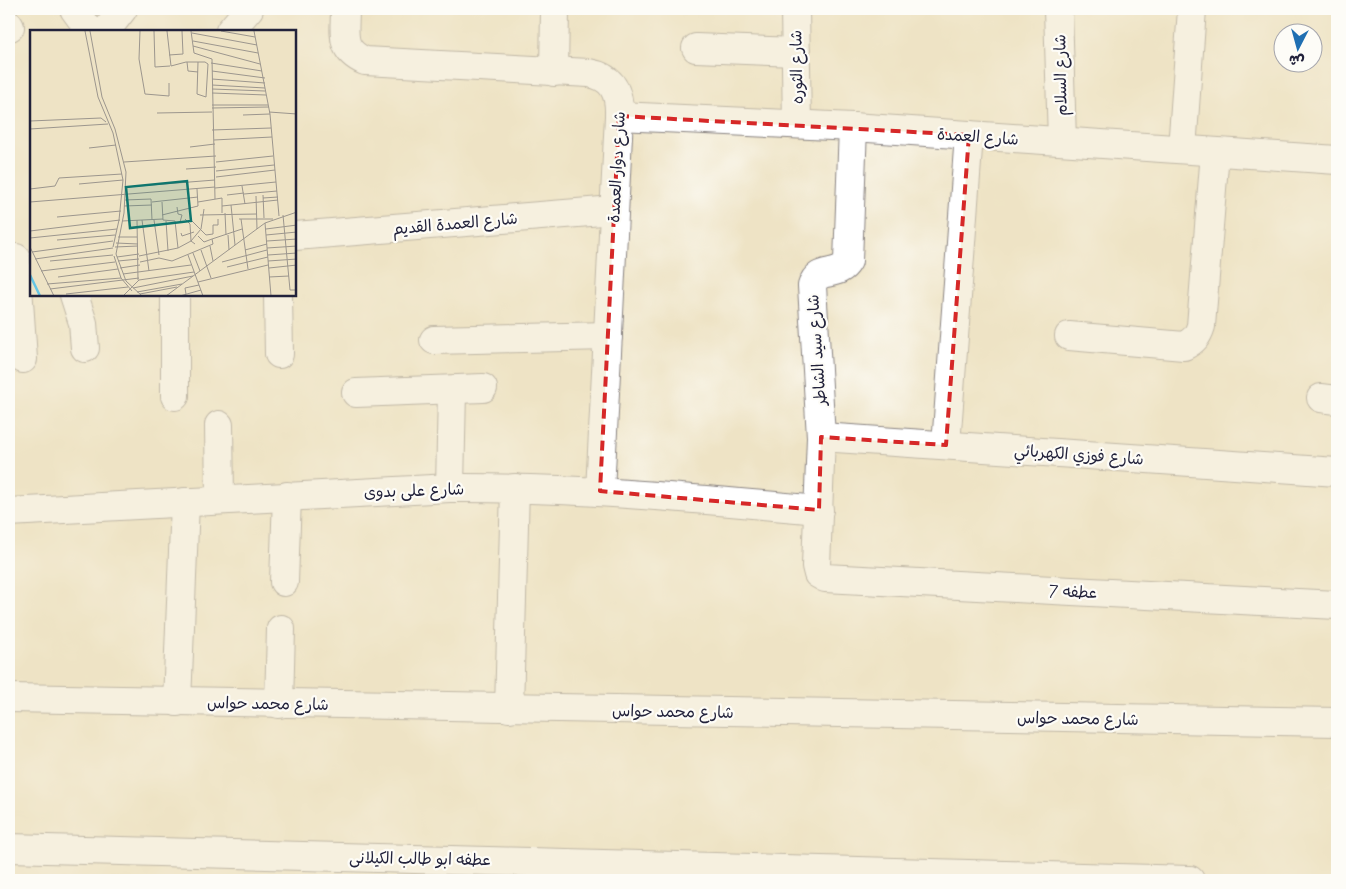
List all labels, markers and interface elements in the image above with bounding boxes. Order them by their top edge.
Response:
north arrow [1274,22,1324,72]
inset map [30,30,296,296]
street label: شارع الثوره [786,30,809,104]
street label: شارع السلام [1050,34,1074,116]
text: ش [1288,50,1305,70]
street label: شارع دوار العمدة [604,111,631,223]
street label: شارع العمدة [936,124,1020,151]
street label: شارع العمدة القديم [392,209,519,241]
street label: شارع سيد الشاطر [803,294,832,408]
street label: شارع فوزي الكهربائي [1013,440,1144,473]
street label: شارع على بدوى [364,479,465,504]
street label: عطفه 7 [1048,581,1098,604]
street label: شارع محمد حواس [207,693,329,716]
street label: شارع محمد حواس [612,701,734,724]
street label: شارع محمد حواس [1017,708,1139,731]
street label: عطفه ابو طالب الكيلانى [349,848,491,871]

